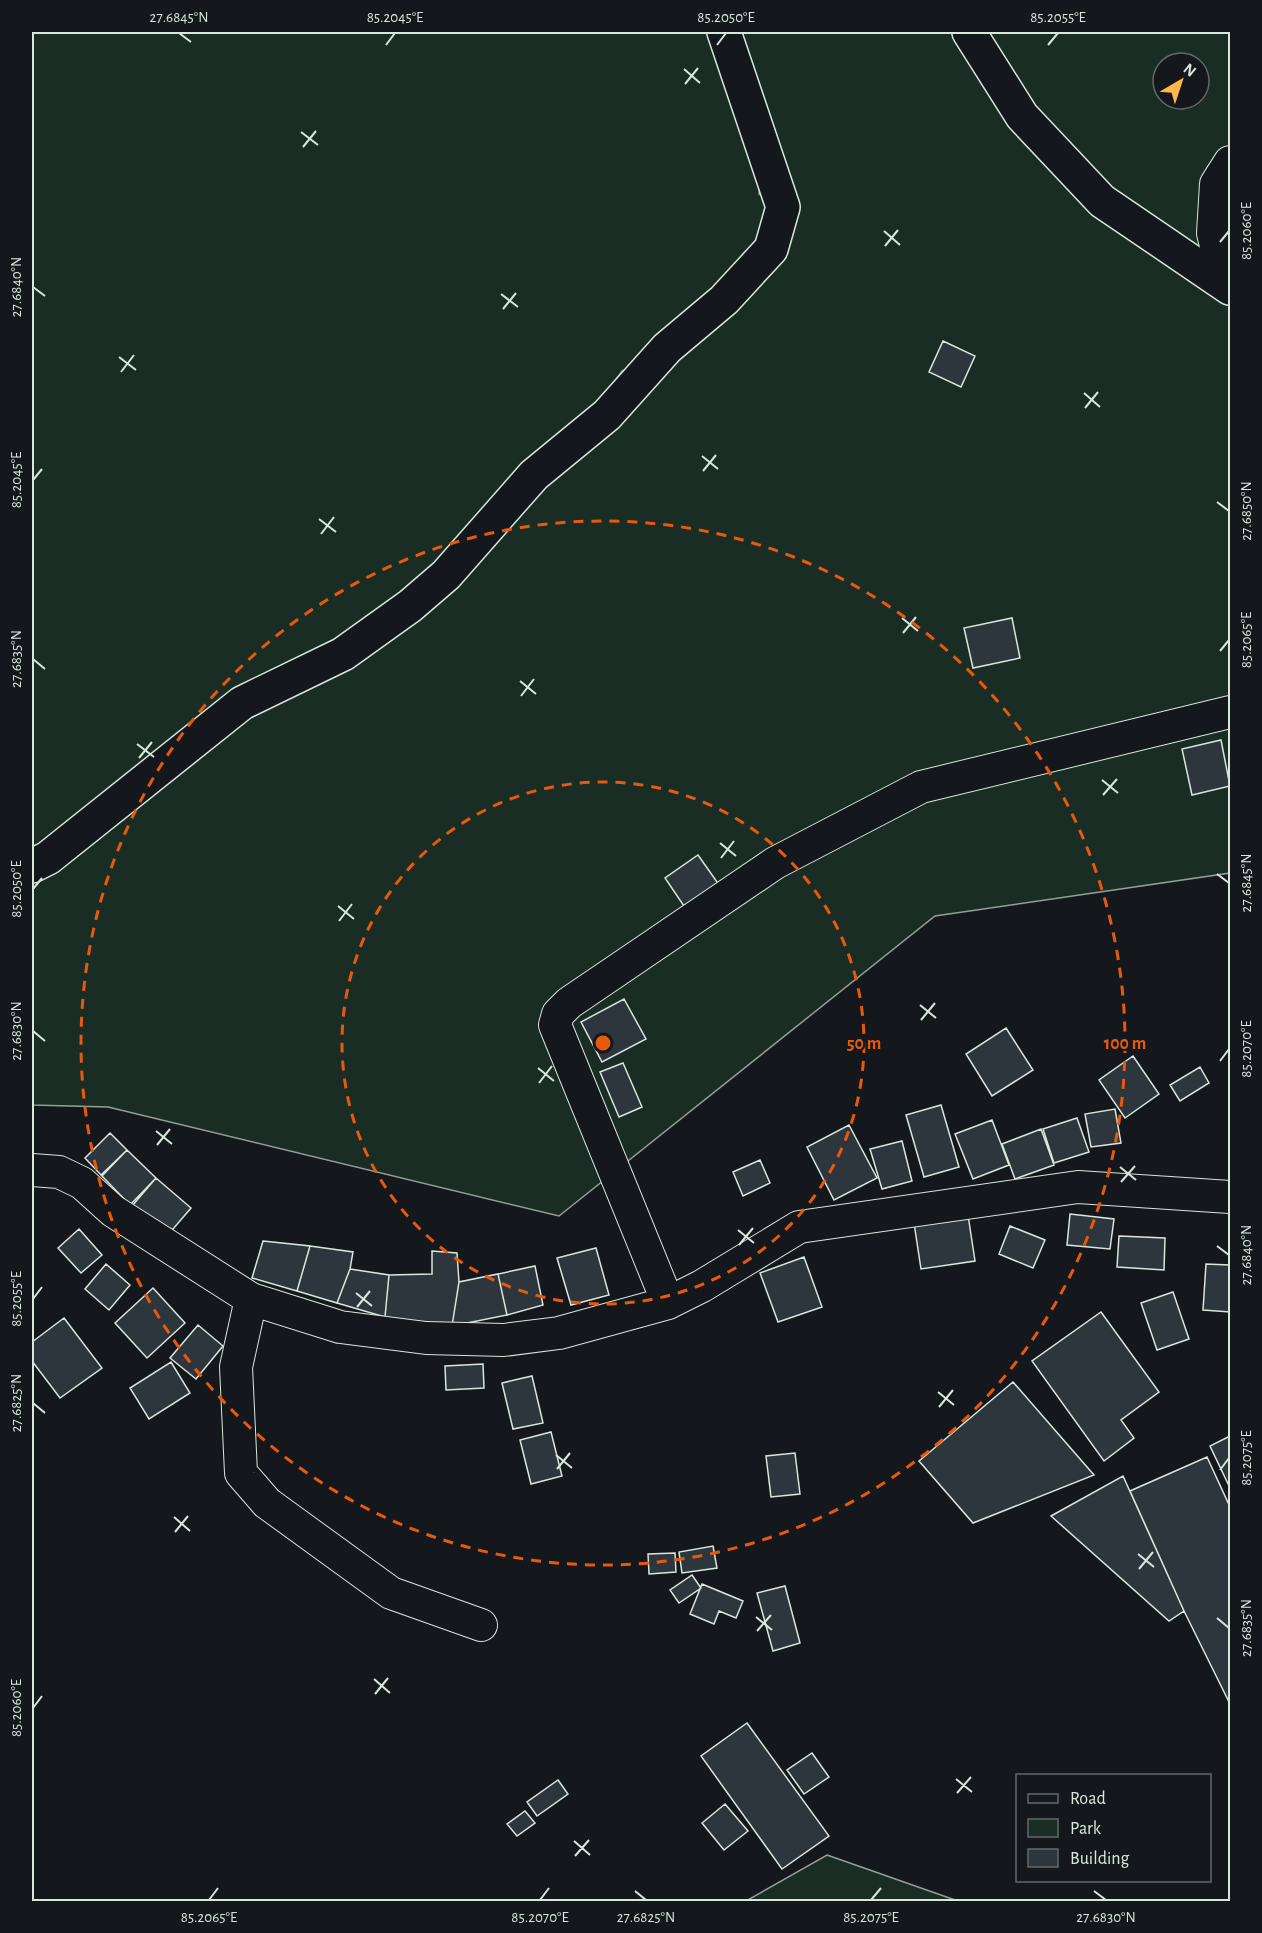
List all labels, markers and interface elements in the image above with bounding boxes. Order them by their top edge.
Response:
text: 27.6845°N [150,10,208,25]
text: 85.2045°E [367,10,423,25]
text: 85.2050°E [697,10,755,25]
text: 85.2055°E [1030,10,1086,25]
north arrow [1151,51,1211,111]
text: N [1180,60,1199,80]
text: 85.2060°E [1239,202,1254,260]
text: 27.6840°N [9,257,24,317]
text: 85.2045°E [9,452,24,508]
text: 27.6850°N [1239,481,1254,541]
text: 85.2065°E [1239,612,1254,668]
text: 27.6835°N [9,630,24,688]
text: 27.6845°N [1239,854,1254,912]
text: 85.2050°E [9,860,24,918]
text: 27.6830°N [9,1001,24,1061]
text: 85.2070°E [1239,1020,1254,1078]
centre of rings [593,1033,613,1053]
text: 50 m [847,1035,881,1053]
text: 100 m [1104,1035,1146,1053]
text: 27.6840°N [1239,1225,1254,1285]
text: 85.2055°E [9,1271,24,1327]
text: 27.6825°N [9,1374,24,1432]
text: 85.2075°E [1239,1430,1254,1486]
text: 27.6835°N [1239,1599,1254,1657]
text: 85.2060°E [9,1679,24,1737]
legend [1016,1774,1211,1882]
text: Road [1070,1790,1106,1808]
text: Park [1070,1820,1102,1838]
text: Building [1070,1850,1130,1868]
text: 85.2065°E [181,1910,237,1925]
text: 85.2070°E [511,1910,569,1925]
text: 27.6825°N [617,1910,675,1925]
text: 85.2075°E [843,1910,899,1925]
text: 27.6830°N [1076,1910,1136,1925]

